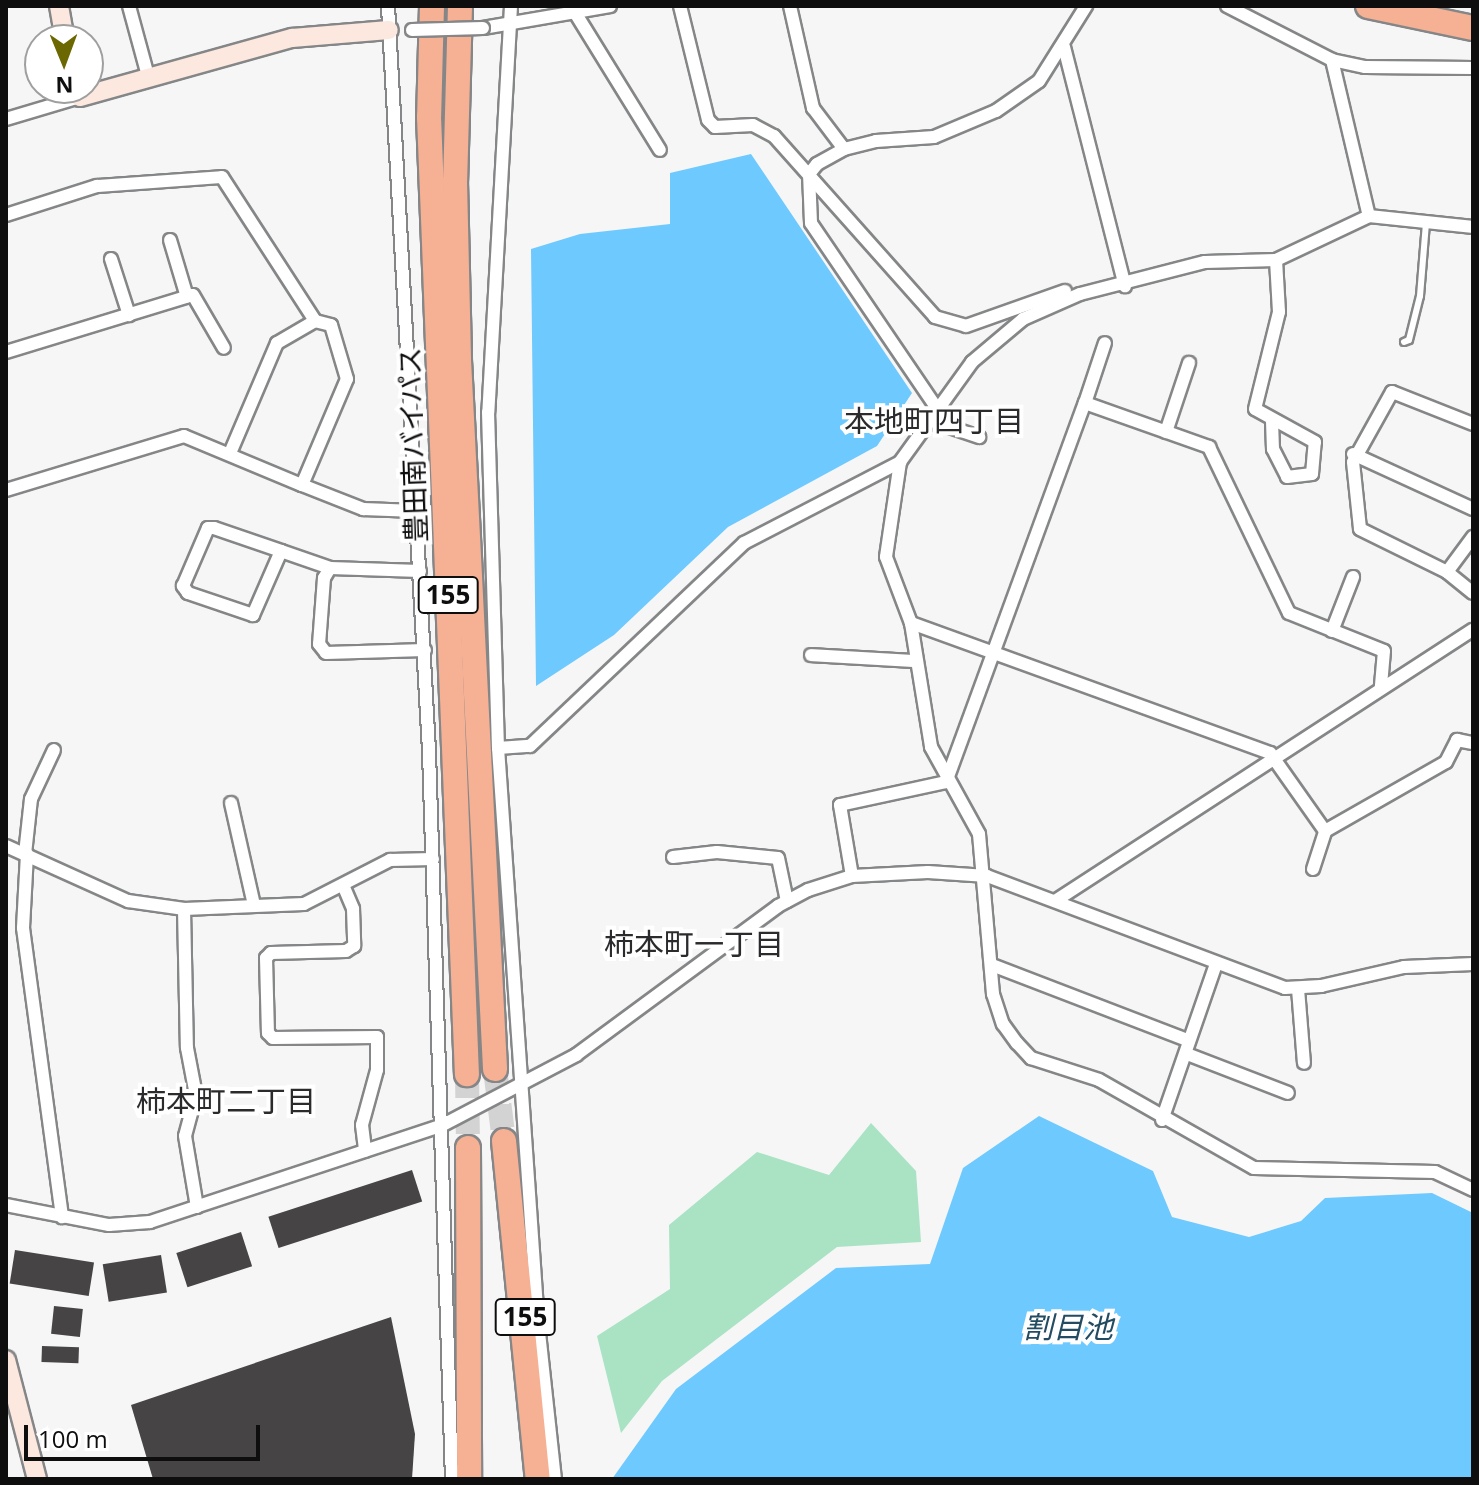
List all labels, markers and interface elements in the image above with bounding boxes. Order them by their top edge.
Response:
north arrow [24,24,104,104]
text: N [55,71,74,101]
street label: 豊田南バイパス [392,346,432,544]
district label: 本地町四丁目 [844,403,1024,439]
road number: 155 [416,573,480,617]
district label: 柿本町一丁目 [604,926,784,962]
district label: 柿本町二丁目 [136,1083,316,1119]
road number: 155 [493,1295,557,1339]
water label: 割目池 [1023,1309,1113,1345]
scale bar [28,1409,264,1459]
text: 100 m [38,1422,108,1455]

